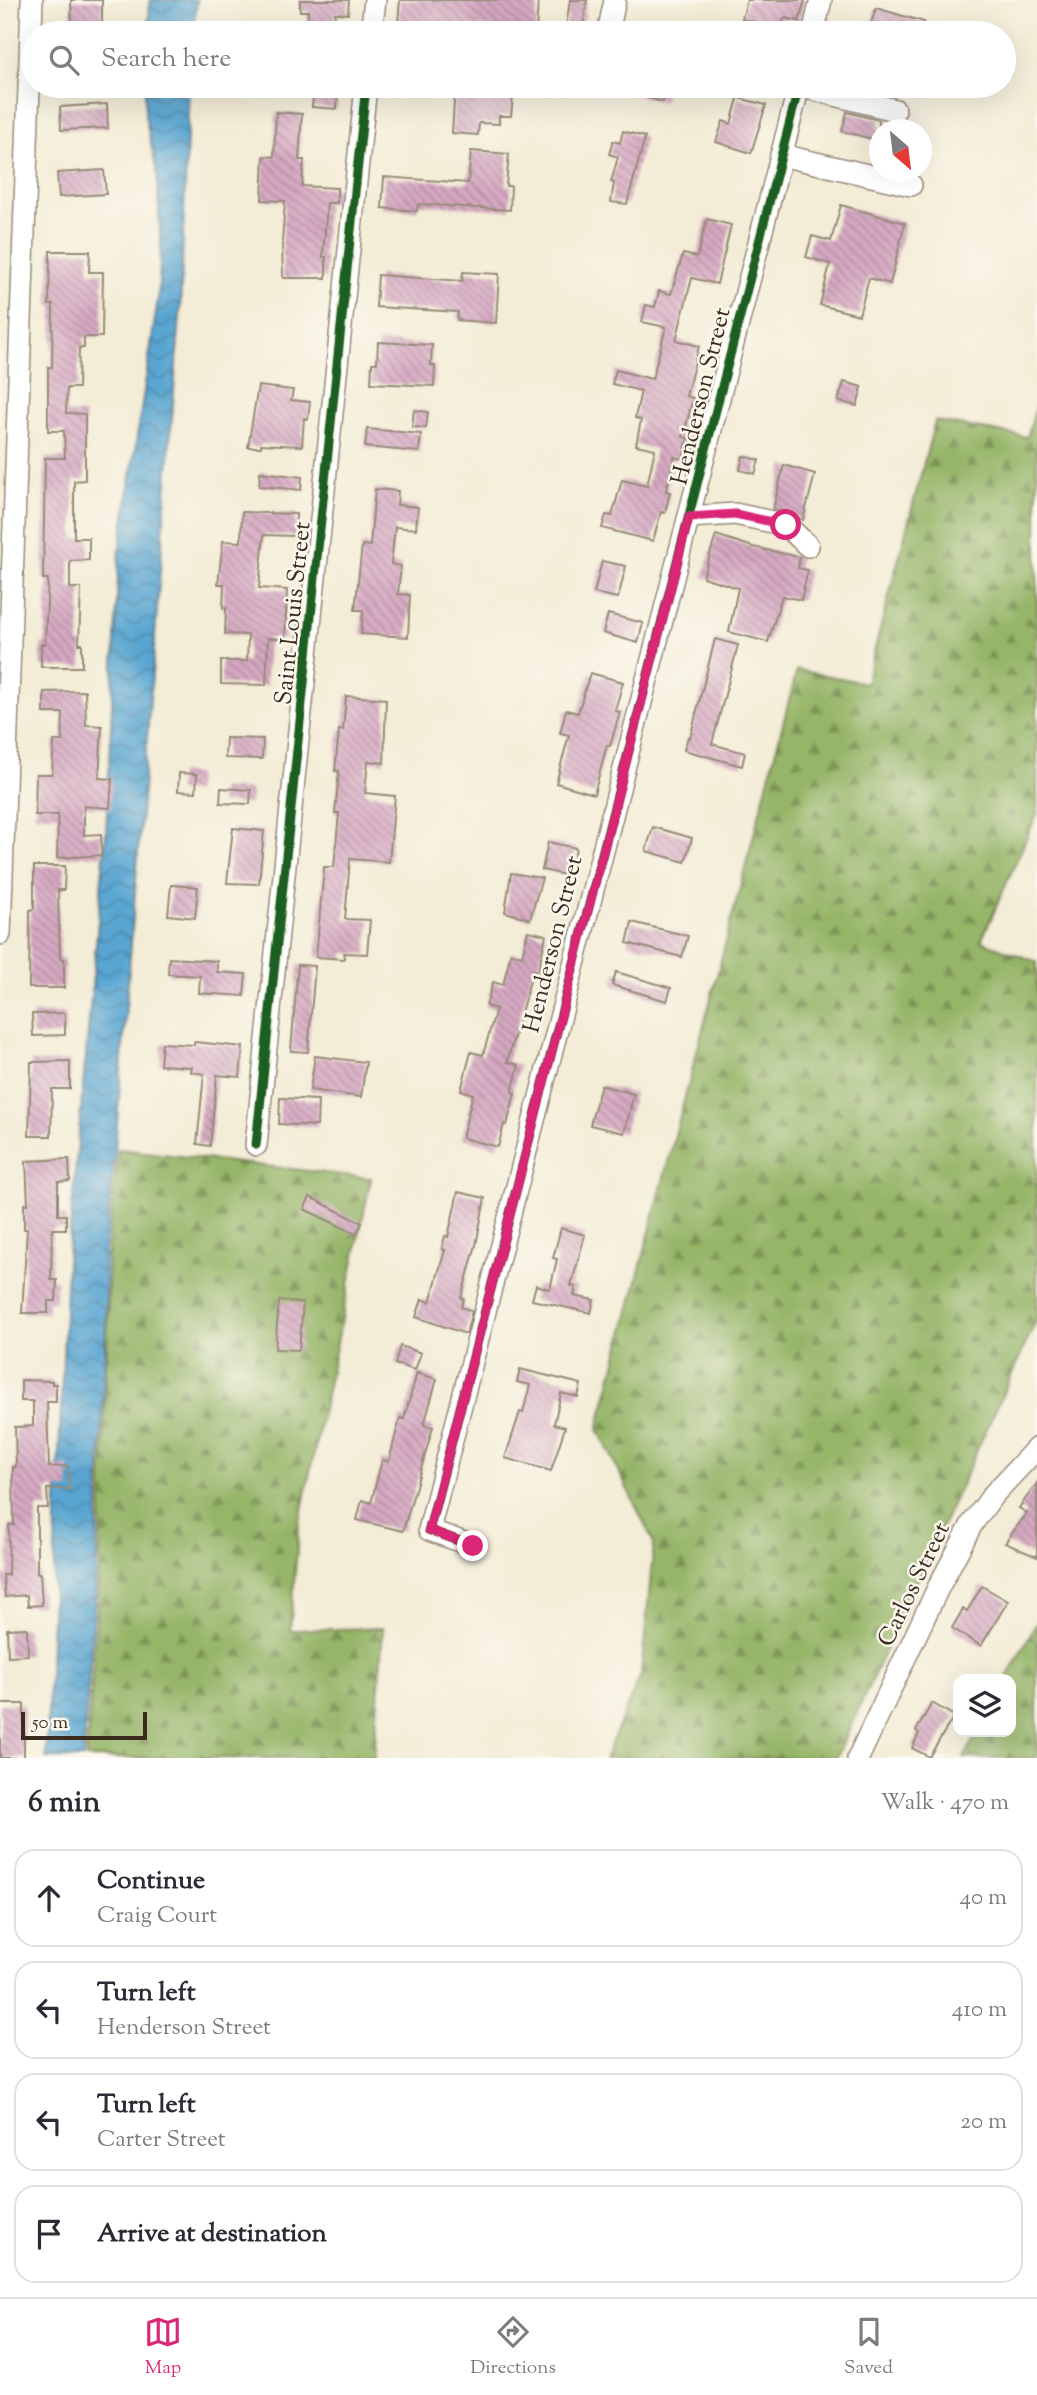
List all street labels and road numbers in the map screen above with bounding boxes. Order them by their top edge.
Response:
street label: Henderson Street [663,304,740,489]
street label: Saint Louis Street [267,520,321,707]
street label: Henderson Street [515,852,592,1037]
street label: Carlos Street [870,1517,960,1653]

